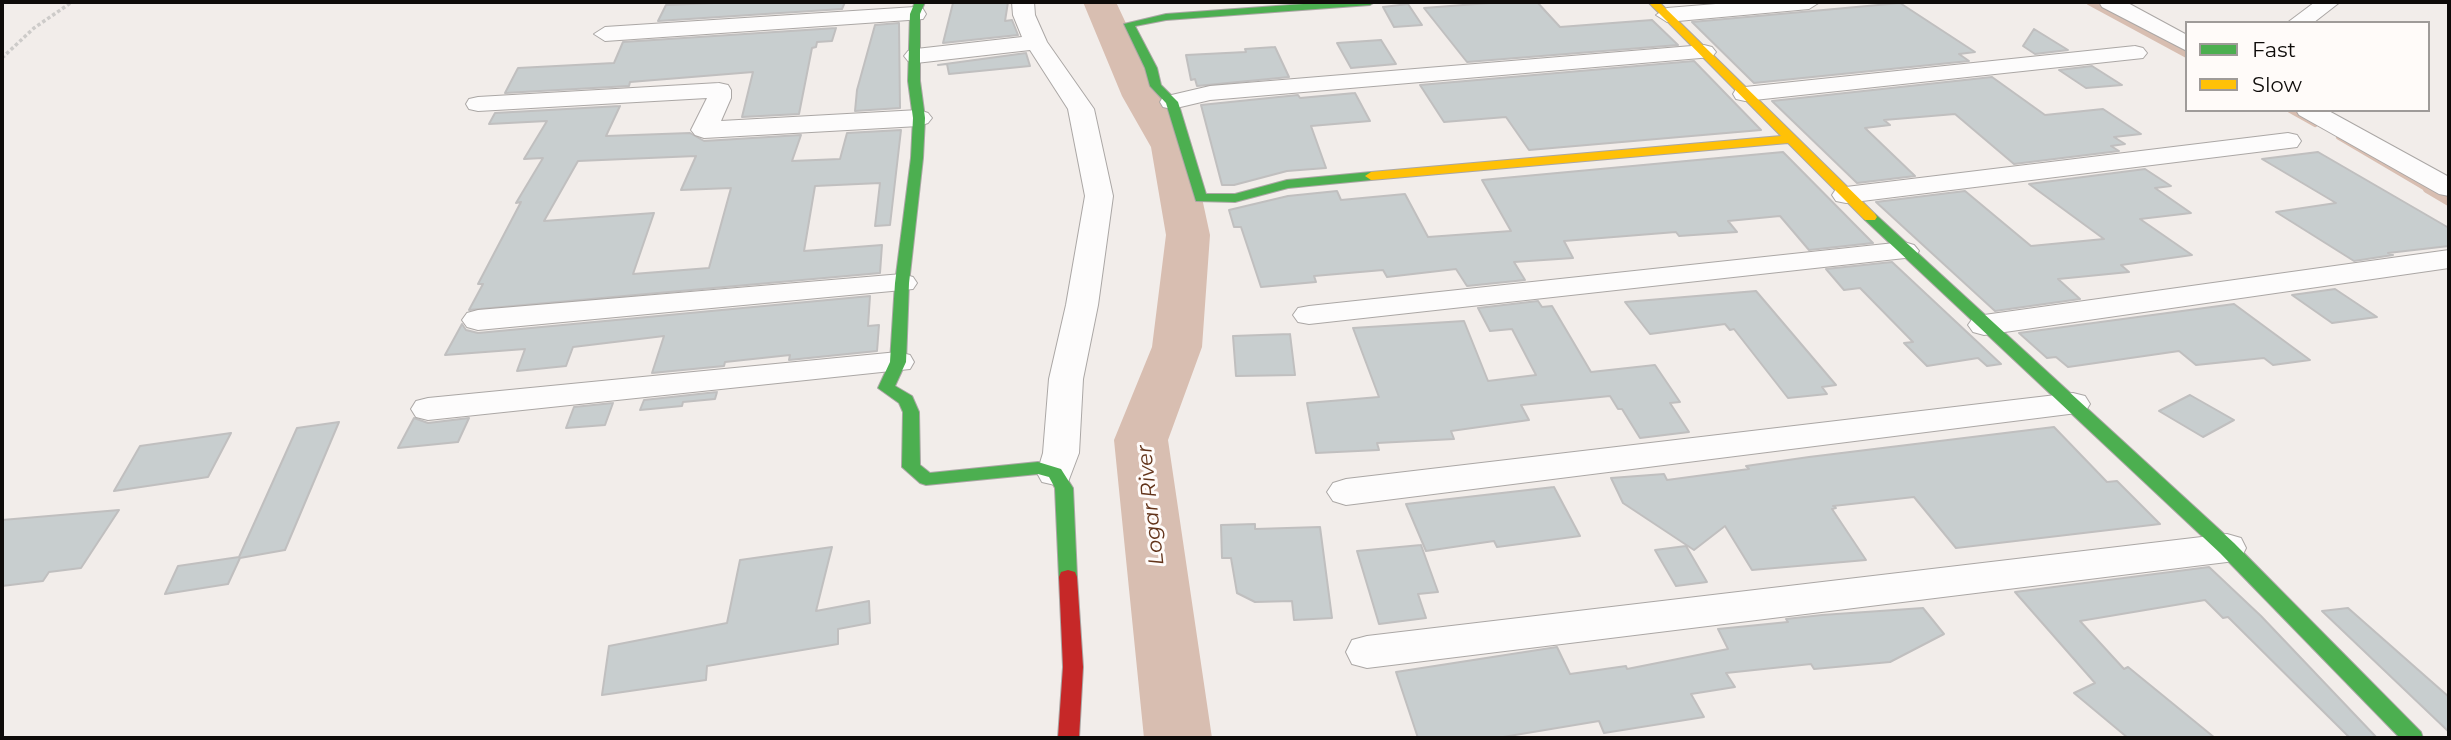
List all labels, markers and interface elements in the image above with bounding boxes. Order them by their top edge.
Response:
legend [2185,21,2430,112]
text: Fast [2252,37,2296,62]
text: Slow [2252,72,2302,97]
water label: Logar River [1132,444,1170,566]

